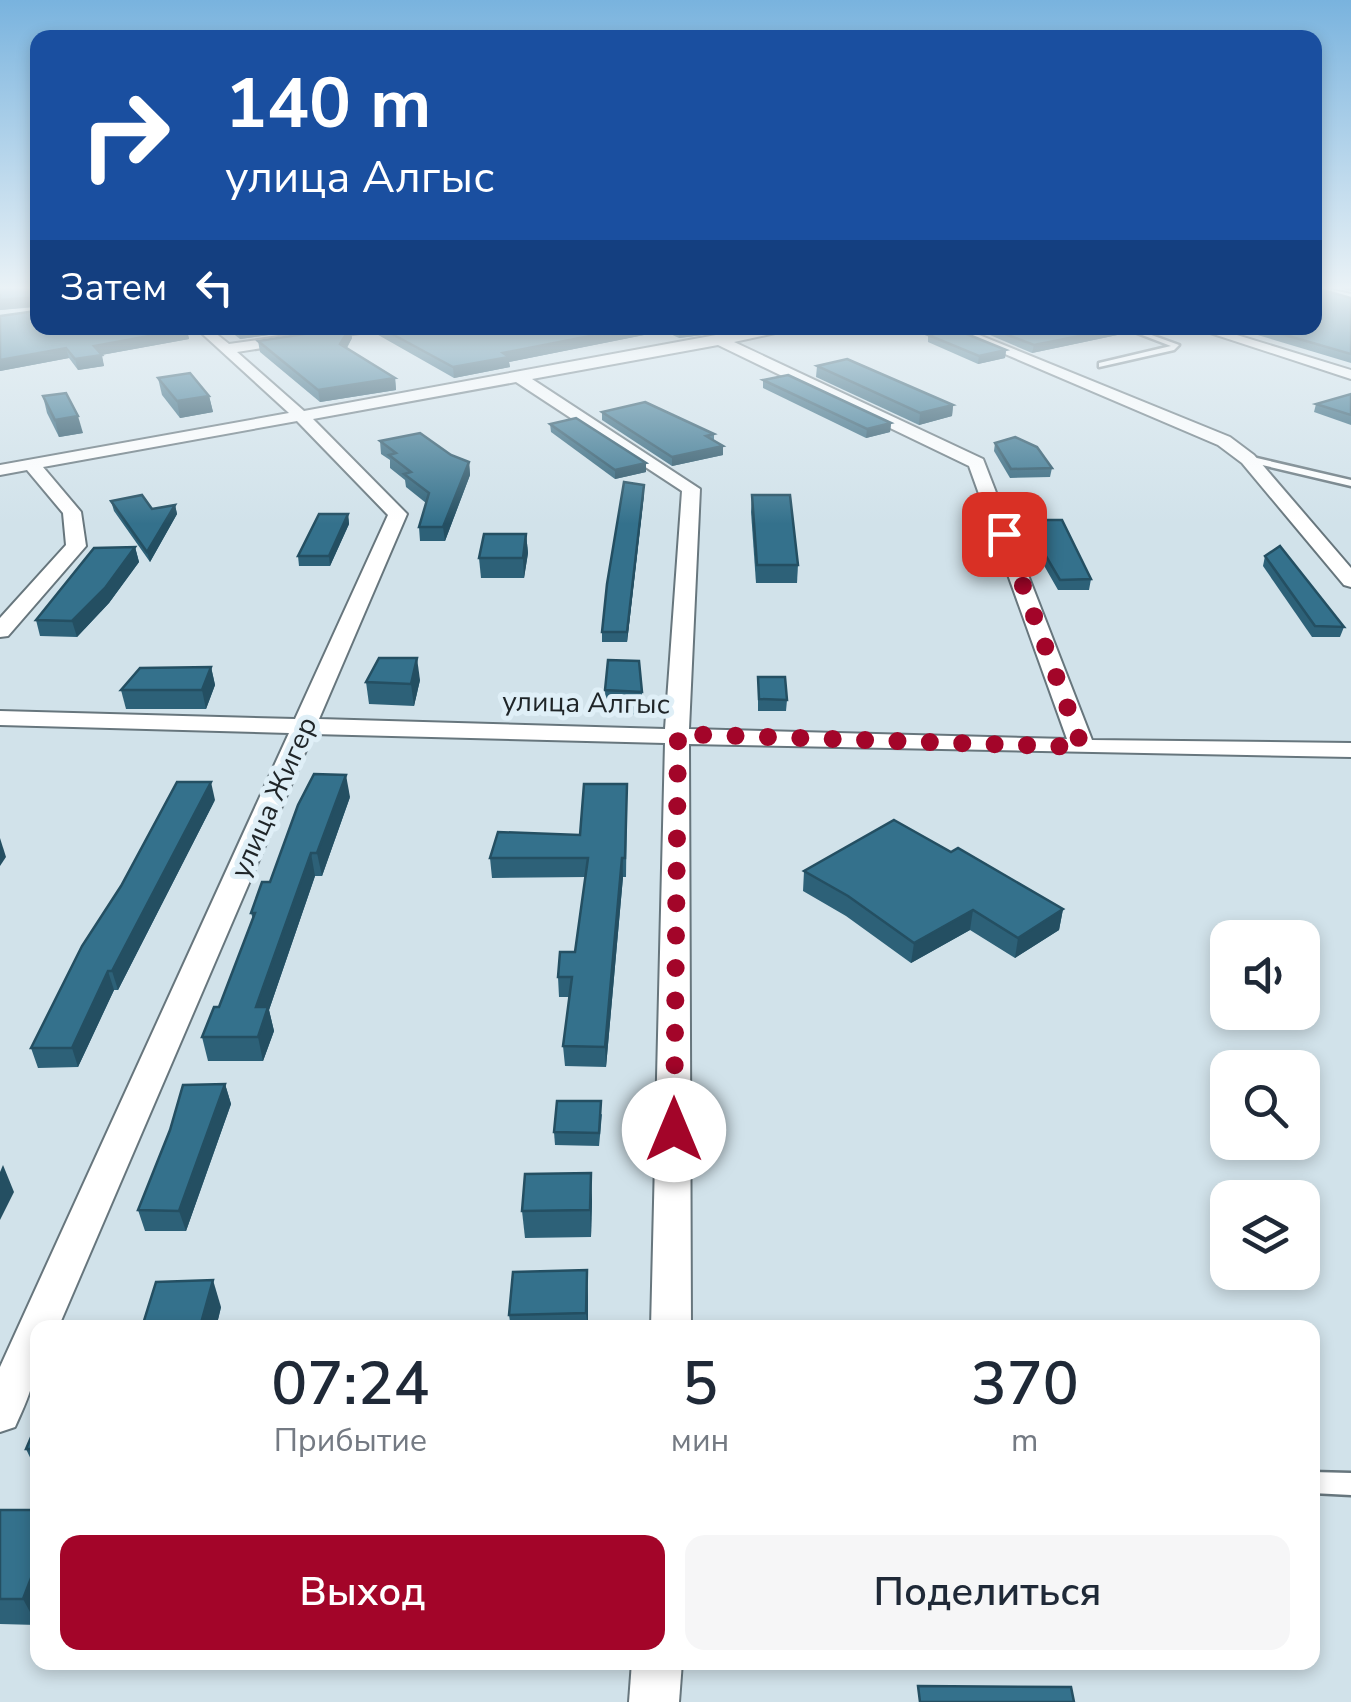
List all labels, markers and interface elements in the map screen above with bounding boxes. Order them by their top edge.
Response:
text: 140 m [225,56,431,152]
icon: right [60,70,190,200]
text: улица Алгыс [225,147,494,208]
icon: left [187,260,242,315]
text: Затем [60,262,167,313]
pin [962,492,1047,577]
icon: arrive [977,507,1032,562]
street label: улица Алгыс [502,683,670,723]
street label: улица Жигер [221,711,326,884]
map controls [1210,920,1320,1290]
button: sound [1210,920,1320,1030]
button: search [1210,1050,1320,1160]
position arrow [622,1078,726,1182]
button: layers [1210,1180,1320,1290]
text: 07:24 [271,1343,430,1425]
text: 5 [682,1343,718,1425]
text: 370 [971,1343,1079,1425]
text: Прибытие [274,1419,427,1462]
text: мин [671,1419,729,1462]
text: m [1011,1419,1038,1462]
button: Выход [60,1535,665,1650]
button: Поделиться [685,1535,1290,1650]

